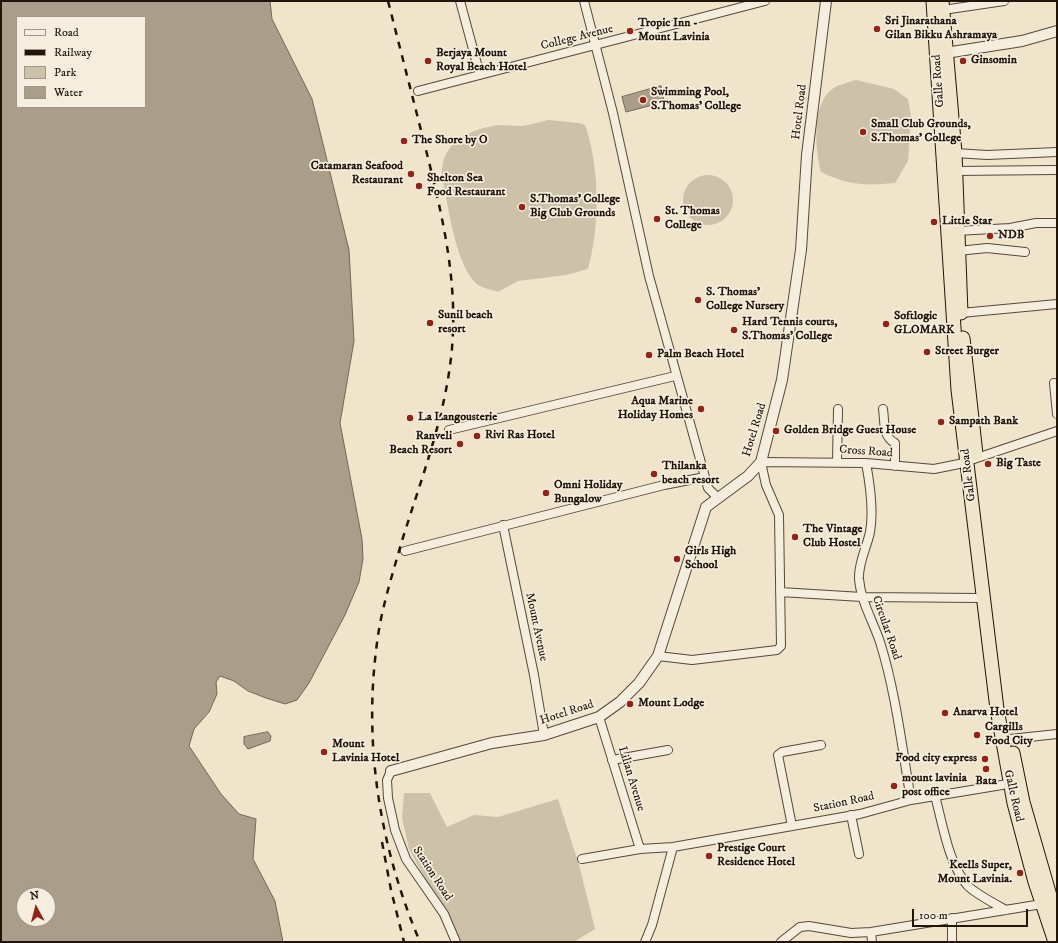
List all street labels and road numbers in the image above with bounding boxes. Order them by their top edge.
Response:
street label: College Avenue [539,22,615,54]
street label: Galle Road [930,54,948,108]
street label: Hotel Road [789,84,811,140]
street label: Hotel Road [740,401,770,459]
street label: Cross Road [839,443,893,461]
street label: Galle Road [959,448,979,502]
street label: Mount Avenue [522,591,550,663]
street label: Circular Road [868,594,904,662]
street label: Hotel Road [538,698,596,728]
street label: Lilian Avenue [614,745,648,813]
street label: Galle Road [1000,769,1026,823]
street label: Station Road [812,790,876,816]
street label: Station Road [409,844,455,904]

